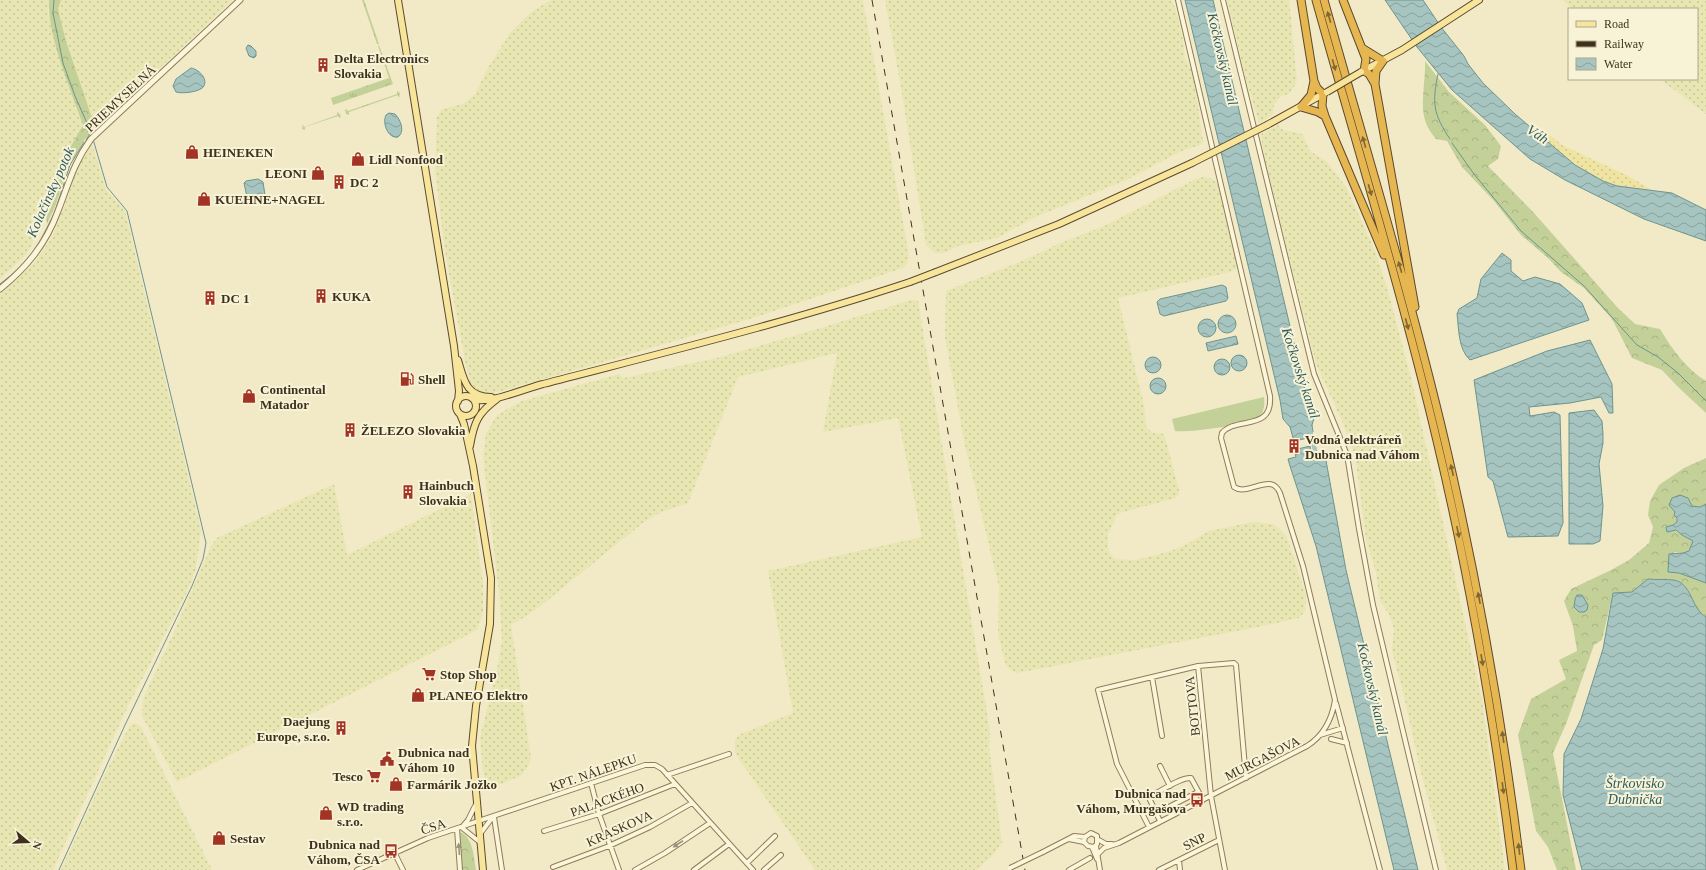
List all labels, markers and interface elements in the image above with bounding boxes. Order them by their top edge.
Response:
legend [1568,8,1698,80]
water label: Kočkovský kanál [1204,10,1240,107]
one-way arrow [1326,10,1332,22]
text: Road [1604,17,1629,31]
text: Railway [1604,37,1644,51]
place label: Delta Electronics Slovakia [334,51,429,81]
building icon: Delta Electronics Slovakia [315,57,331,73]
text: Water [1604,57,1632,71]
one-way arrow [1331,59,1337,71]
street label: PRIEMYSELNÁ [82,61,159,135]
water label: Váh [1524,122,1551,147]
one-way arrow [1361,135,1367,147]
water label: Kolačínsky potok [24,144,77,240]
shop icon: HEINEKEN [184,144,200,160]
place label: HEINEKEN [203,145,274,160]
shop icon: Lidl Nonfood [350,151,366,167]
place label: Lidl Nonfood [369,152,444,167]
shop icon: LEONI [310,165,326,181]
place label: LEONI [265,166,307,181]
building icon: DC 2 [331,174,347,190]
place label: DC 2 [350,175,379,190]
one-way arrow [1367,183,1373,196]
shop icon: KUEHNE+NAGEL [196,191,212,207]
place label: KUEHNE+NAGEL [215,192,325,207]
one-way arrow [1397,260,1403,272]
building icon: KUKA [313,288,329,304]
place label: KUKA [332,289,372,304]
building icon: DC 1 [202,290,218,306]
place label: DC 1 [221,291,250,306]
one-way arrow [1404,319,1410,331]
water label: Kočkovský kanál [1278,325,1322,420]
fuel station icon: Shell [399,371,415,387]
place label: Shell [418,372,446,387]
place label: Continental Matador [260,382,326,412]
shop icon: Continental Matador [241,388,257,404]
building icon: ŽELEZO Slovakia [342,422,358,438]
place label: ŽELEZO Slovakia [361,423,466,438]
place label: Vodná elektráreň Dubnica nad Váhom [1305,432,1420,462]
building icon: Vodná elektráreň Dubnica nad Váhom [1286,438,1302,454]
one-way arrow [1448,464,1454,477]
place label: Hainbuch Slovakia [419,478,475,508]
building icon: Hainbuch Slovakia [400,484,416,500]
one-way arrow [1455,526,1461,539]
one-way arrow [1475,592,1481,604]
water label: Kočkovský kanál [1354,640,1390,737]
one-way arrow [1479,654,1485,666]
supermarket icon: Stop Shop [421,666,437,682]
place label: Stop Shop [440,667,497,682]
street label: BOTTOVA [1182,675,1203,737]
shop icon: PLANEO Elektro [410,687,426,703]
place label: PLANEO Elektro [429,688,528,703]
place label: Daejung Europe, s.r.o. [257,714,330,744]
building icon: Daejung Europe, s.r.o. [333,720,349,736]
one-way arrow [1500,731,1506,743]
street label: MURGAŠOVA [1222,733,1303,784]
place label: Dubnica nad Váhom 10 [398,745,470,775]
street label: KPT. NÁLEPKU [548,750,639,794]
public building icon: Dubnica nad Váhom 10 [379,751,395,767]
supermarket icon: Tesco [366,768,382,784]
place label: Tesco [332,769,363,784]
water label: Štrkovisko Dubnička [1606,775,1664,807]
shop icon: Farmárik Jožko [388,776,404,792]
place label: Farmárik Jožko [407,777,497,792]
street label: PALACKÉHO [568,779,646,820]
one-way arrow [1500,782,1506,794]
place label: Dubnica nad Váhom, Murgašova [1076,786,1187,816]
bus stop icon: Dubnica nad Váhom, Murgašova [1189,792,1205,808]
place label: WD trading s.r.o. [337,799,404,829]
shop icon: WD trading s.r.o. [318,805,334,821]
street label: KRASKOVA [584,807,655,850]
street label: ČSA [419,815,448,838]
north arrow [8,822,48,862]
street label: SNP [1180,829,1208,854]
shop icon: Sestav [211,830,227,846]
place label: Sestav [230,831,266,846]
place label: Dubnica nad Váhom, ČSA [307,837,381,867]
text: N [30,840,44,851]
one-way arrow [672,841,683,848]
bus stop icon: Dubnica nad Váhom, ČSA [383,843,399,859]
one-way arrow [455,843,462,855]
one-way arrow [1515,843,1522,855]

